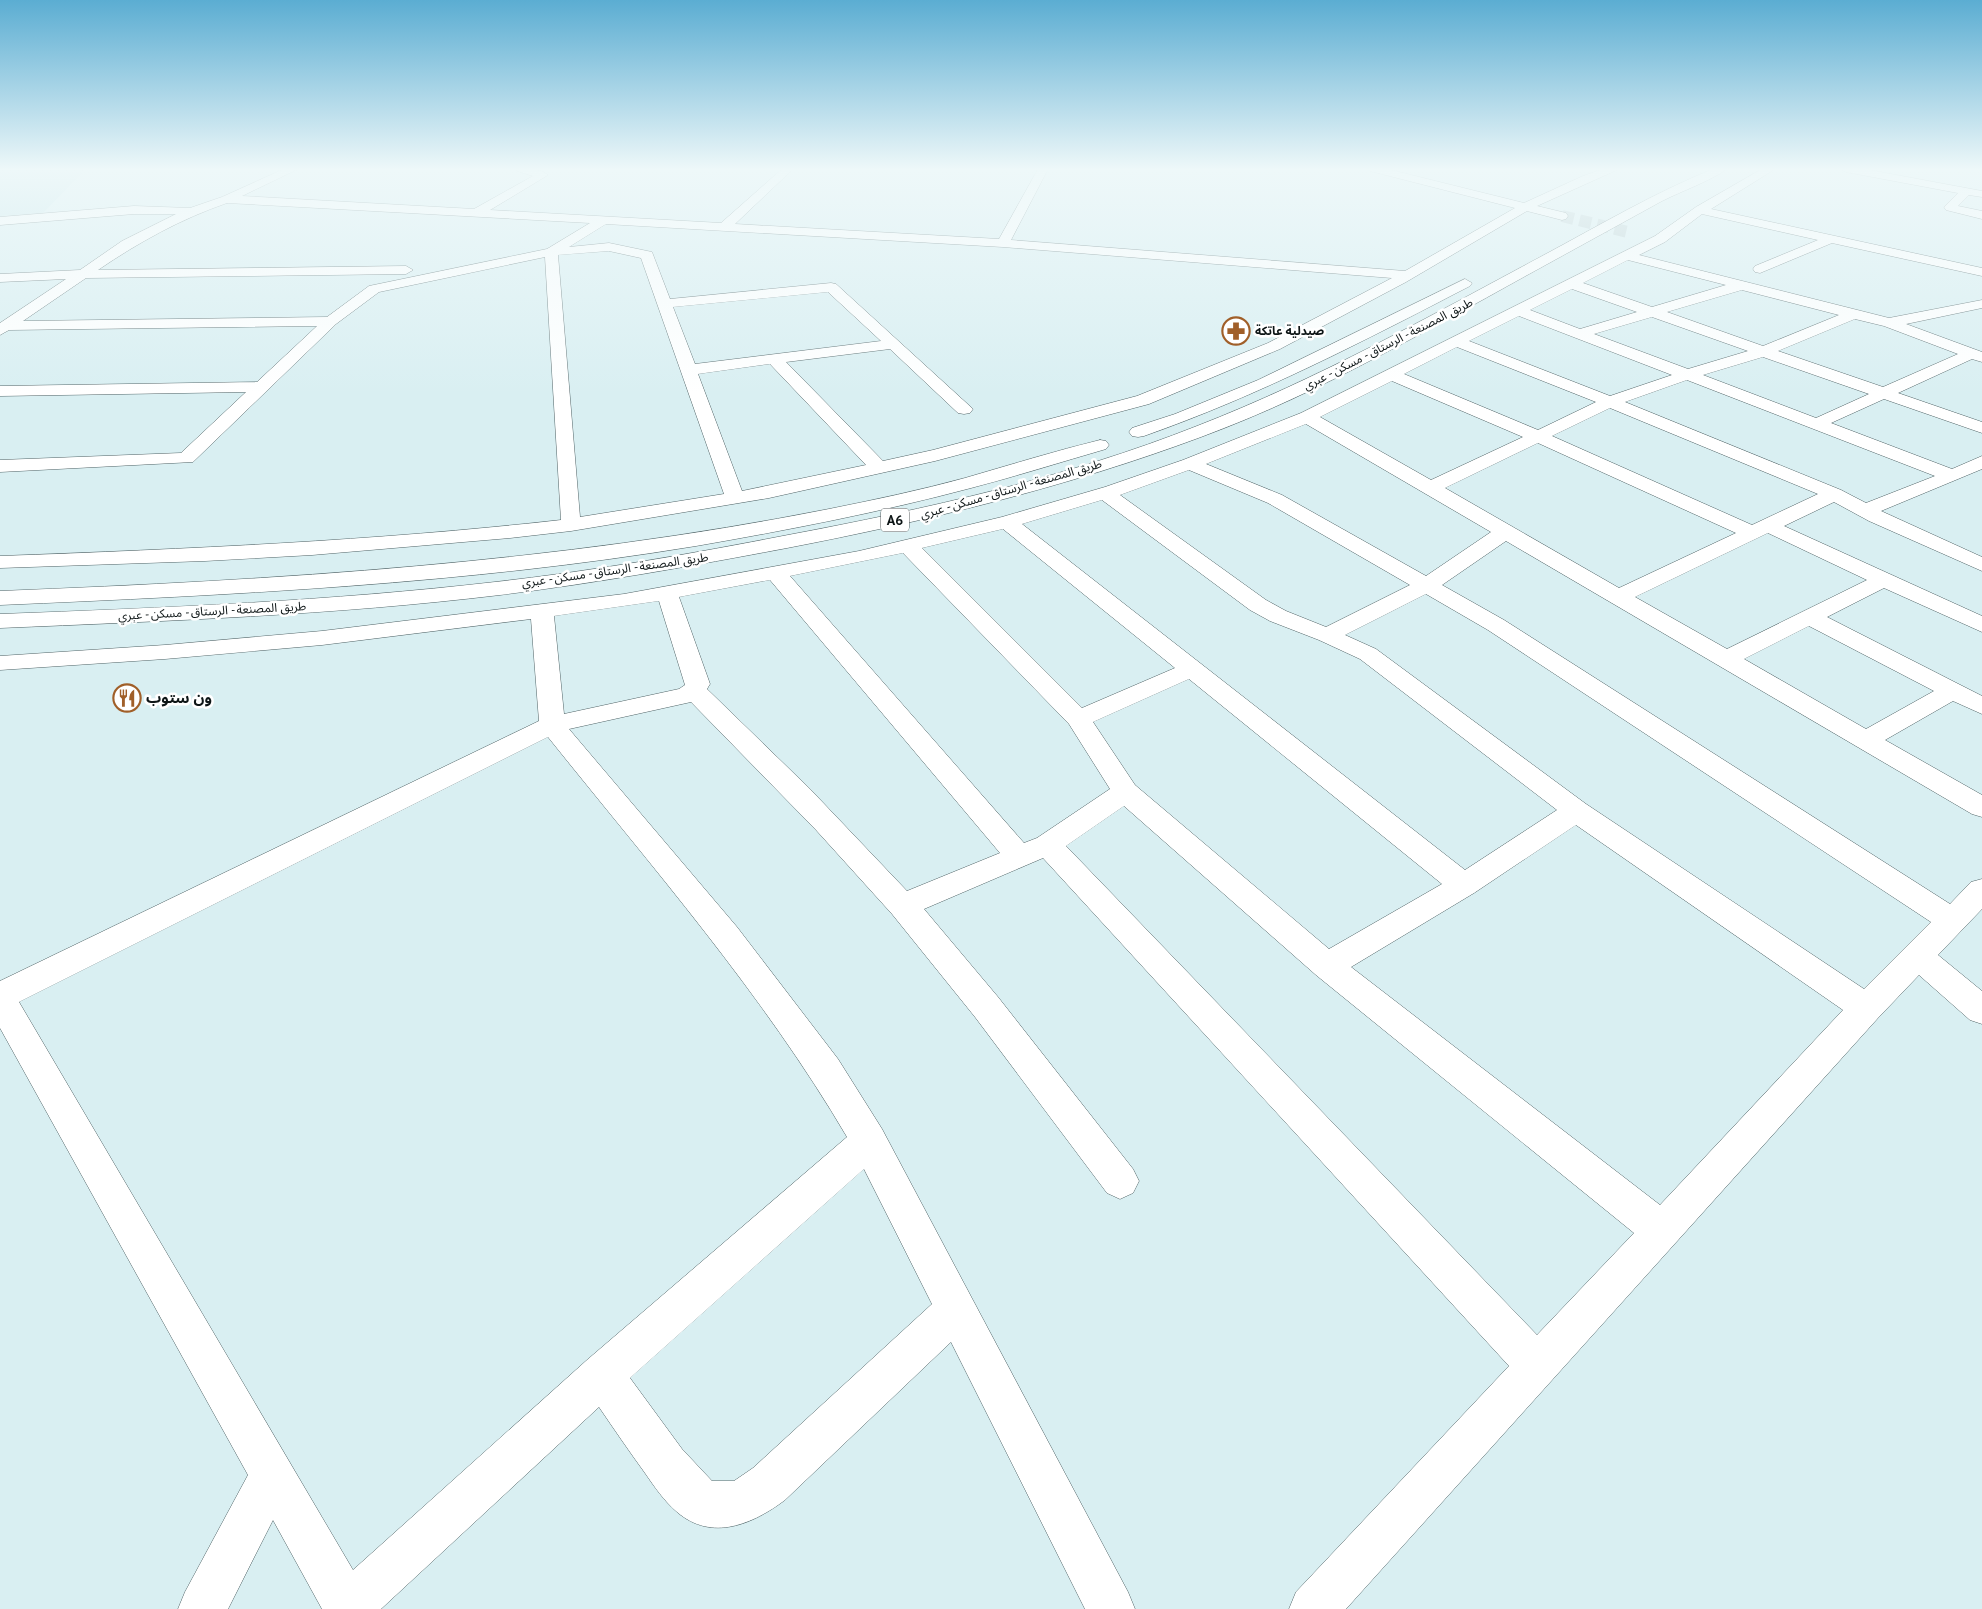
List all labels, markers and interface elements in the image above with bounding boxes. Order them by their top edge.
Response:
street label: طريق المصنعة - الرستاق - مسكن - عبري [1300,294,1476,395]
pharmacy icon: صيدلية عاتكة [1221,316,1251,346]
place label: صيدلية عاتكة [1255,323,1325,338]
street label: طريق المصنعة - الرستاق - مسكن - عبري [918,455,1104,524]
road number: A6 [881,508,909,532]
street label: طريق المصنعة - الرستاق - مسكن - عبري [521,549,710,593]
street label: طريق المصنعة - الرستاق - مسكن - عبري [118,598,307,626]
restaurant icon: ون ستوب [112,683,142,713]
place label: ون ستوب [146,688,212,707]

